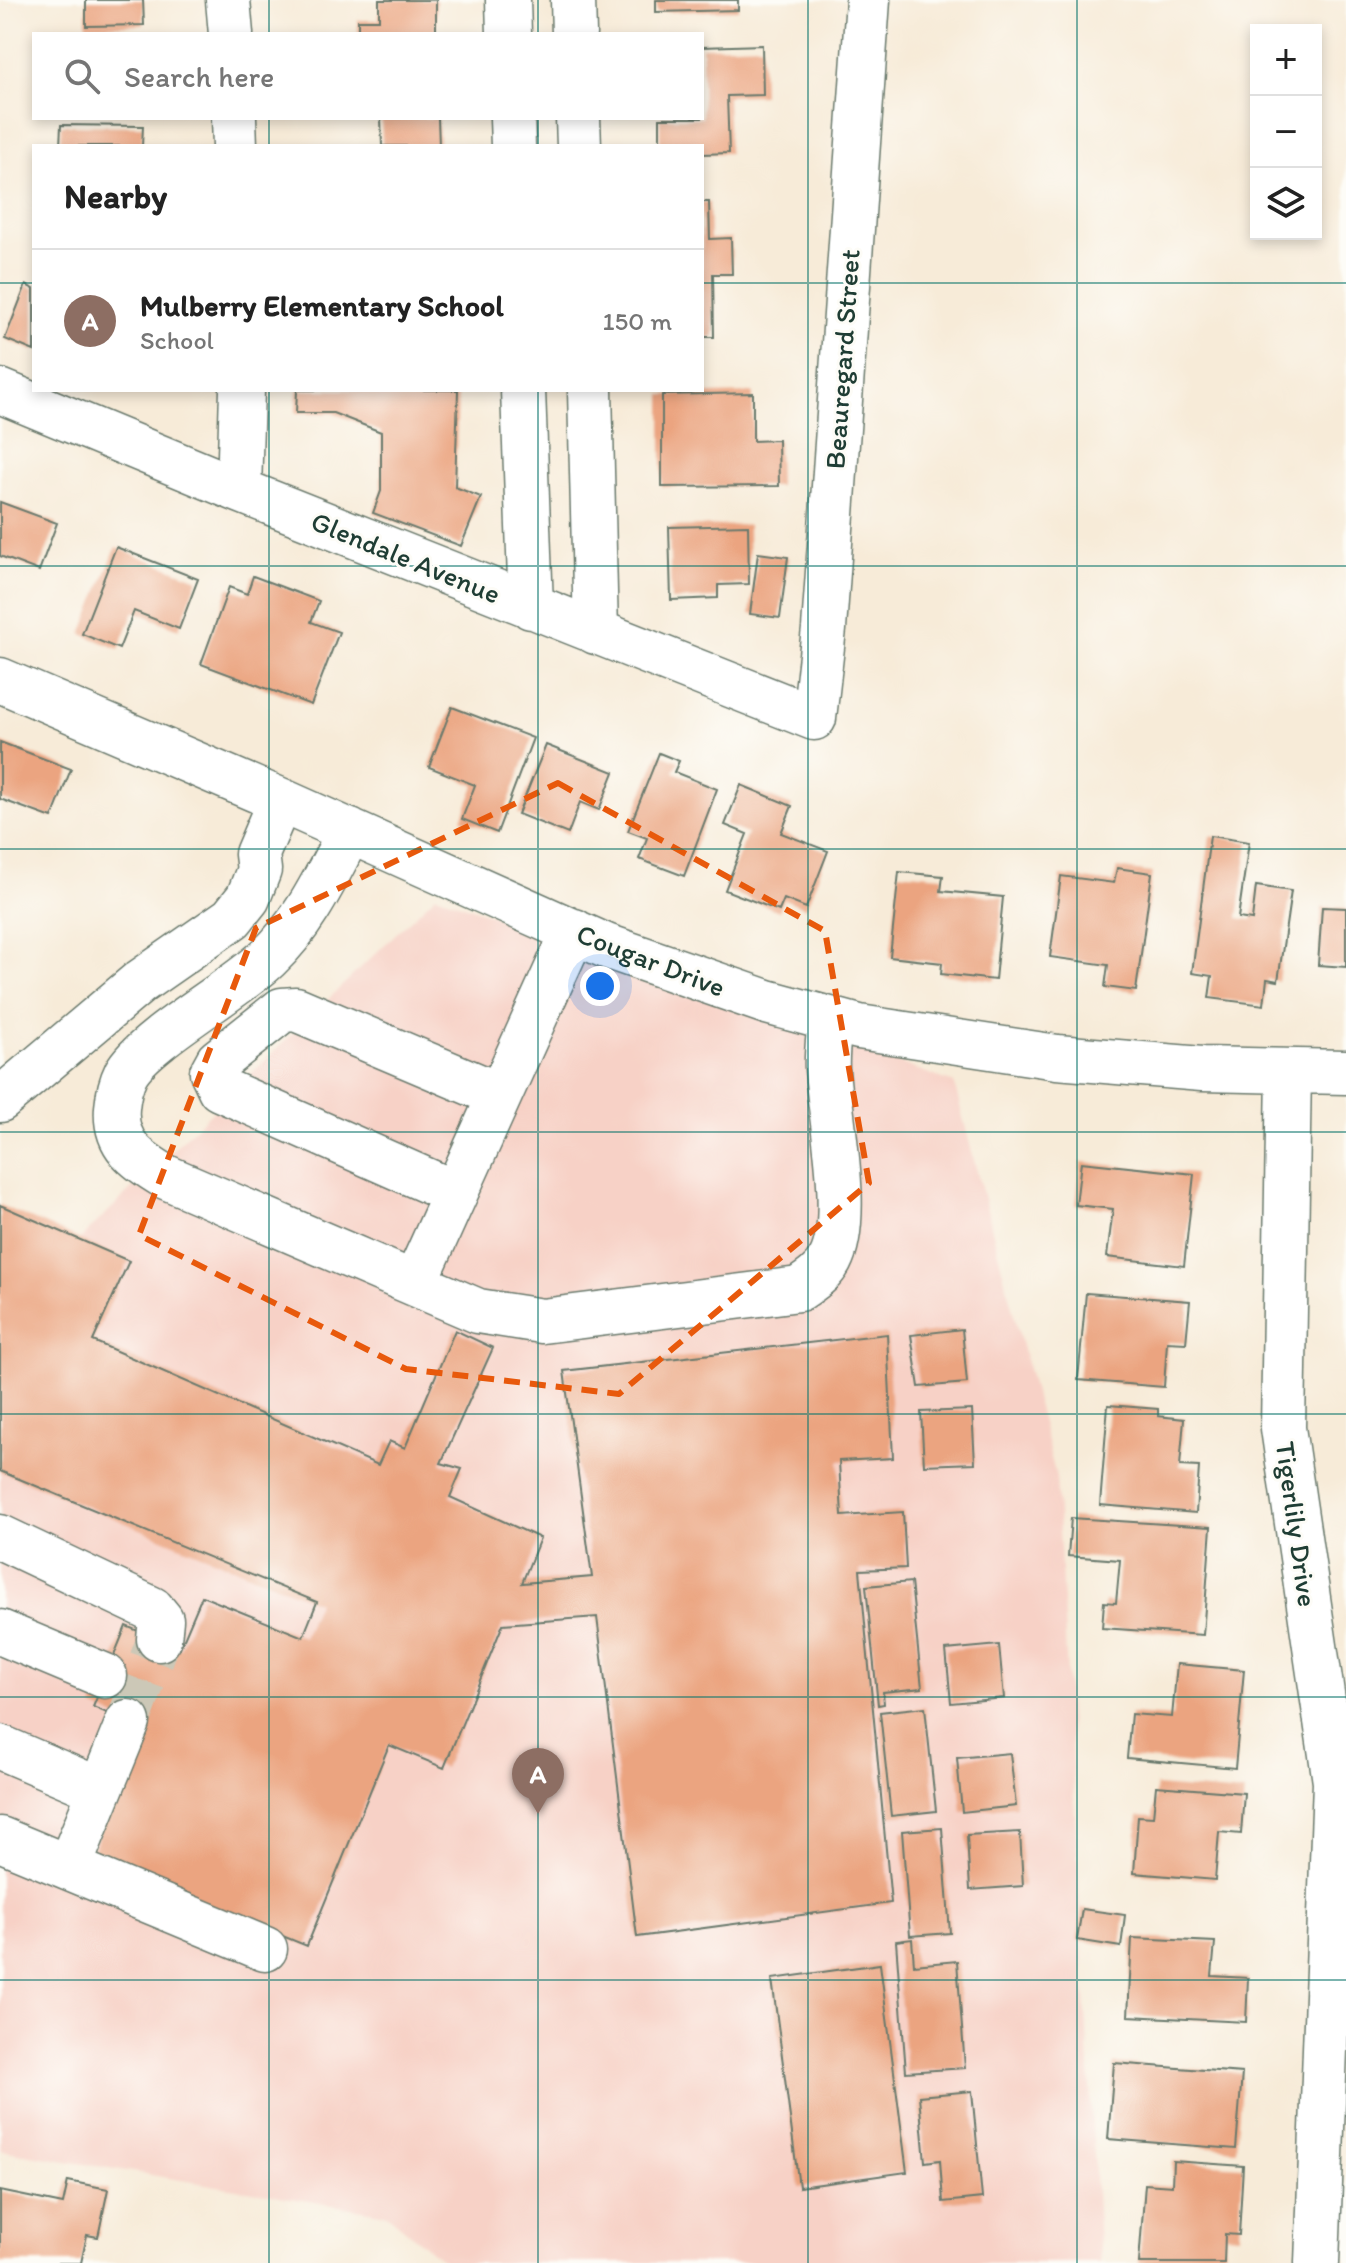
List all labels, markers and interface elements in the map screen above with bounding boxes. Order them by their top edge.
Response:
map controls [1250,24,1322,240]
button: + [1250,24,1322,96]
search box [32,32,704,120]
icon: search [60,54,104,98]
text: Search here [124,58,274,95]
button: − [1250,96,1322,168]
button: layers [1250,168,1322,240]
text: Nearby [64,176,167,217]
street label: Beauregard Street [817,248,867,470]
text: Mulberry Elementary School [140,287,504,324]
text: A [82,305,98,337]
text: 150 m [603,305,672,337]
text: School [140,324,214,356]
street label: Glendale Avenue [306,504,506,610]
street label: Cougar Drive [572,916,730,1004]
your location [580,966,620,1006]
street label: Tigerlily Drive [1269,1439,1325,1609]
pin: A [512,1748,564,1814]

